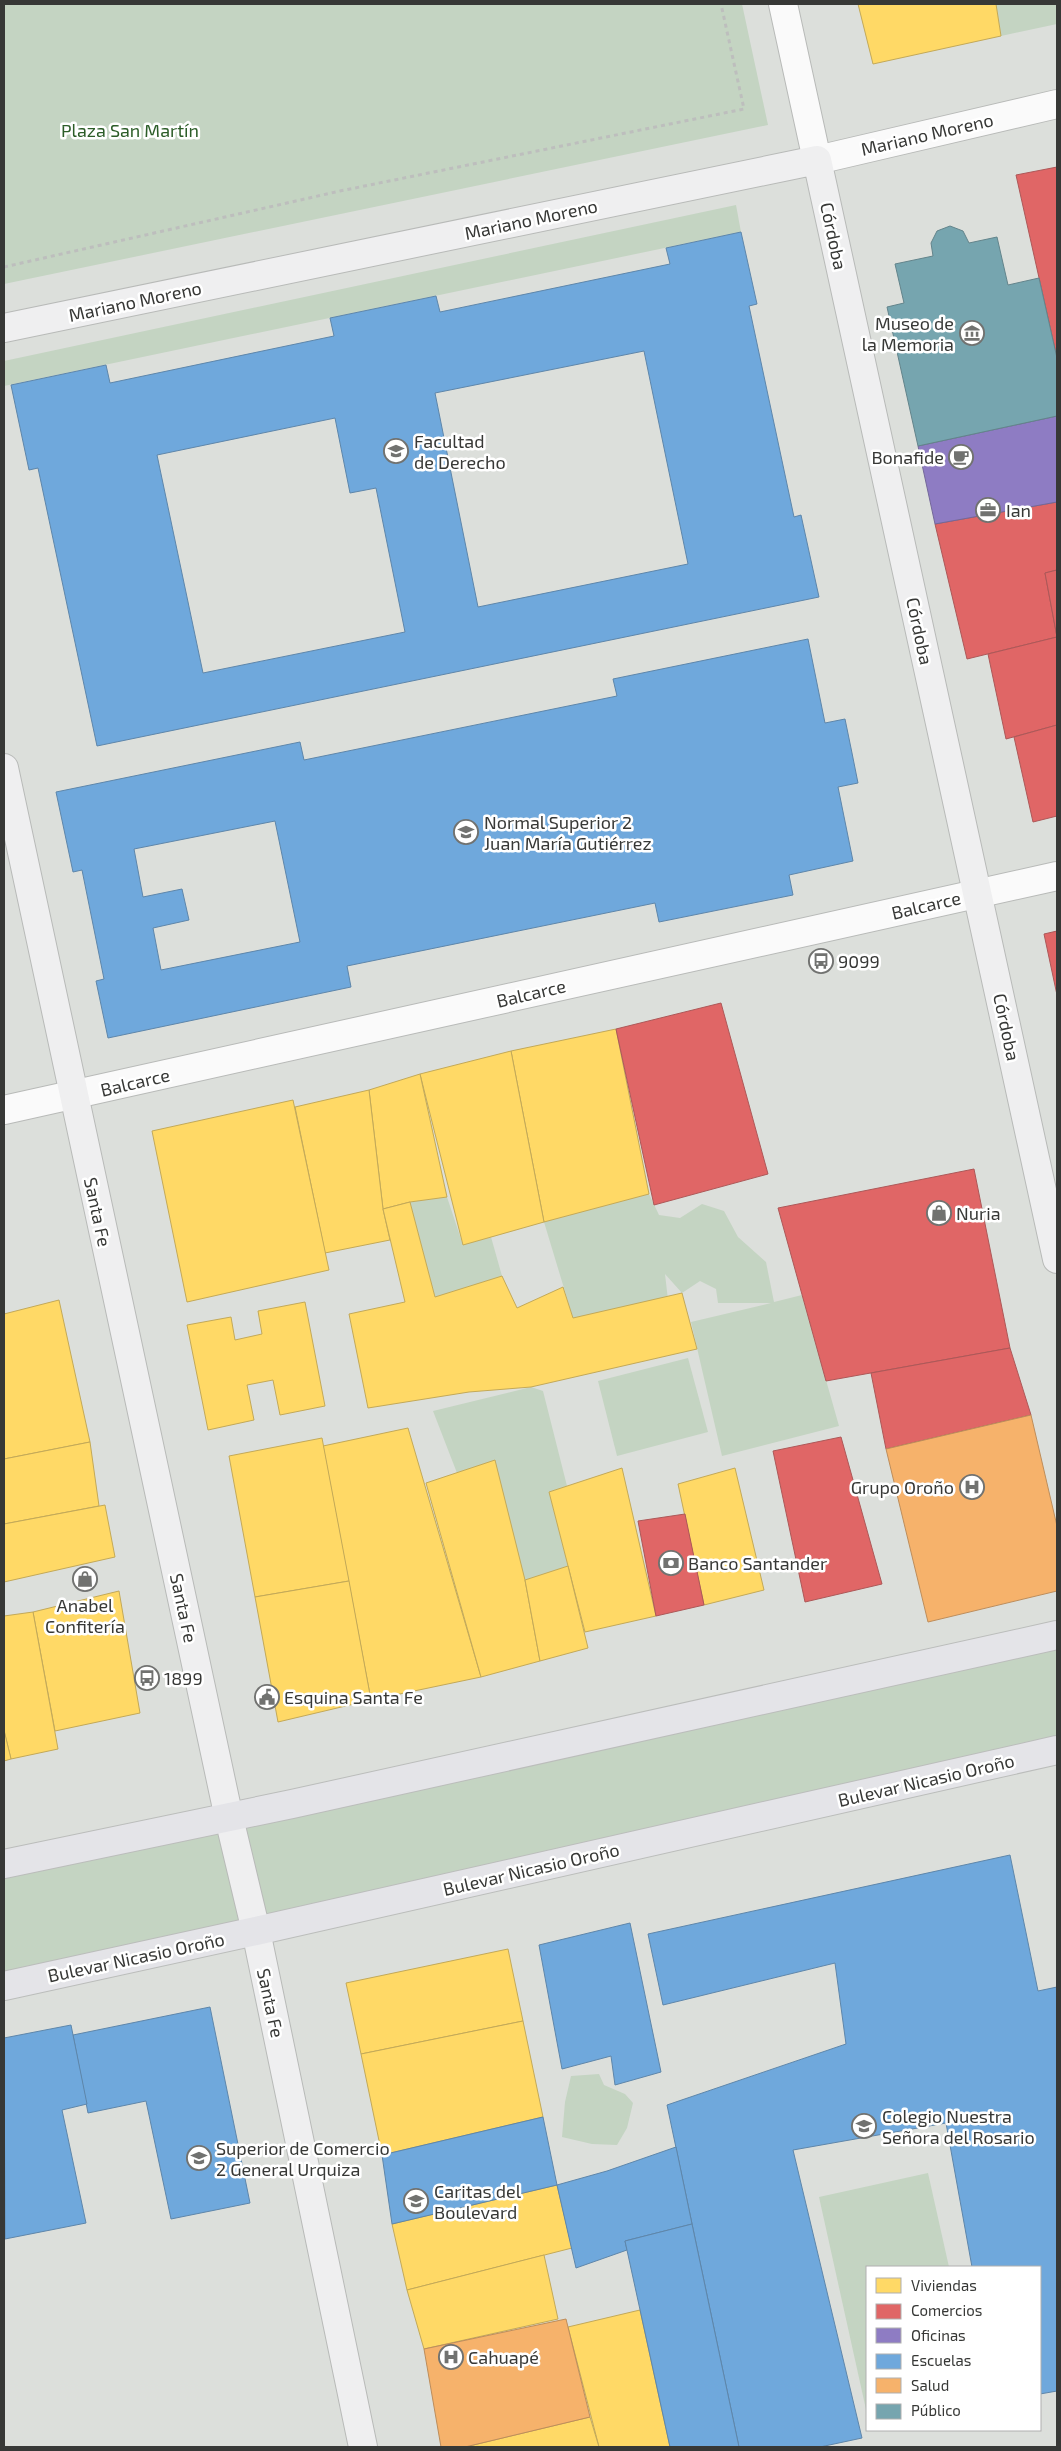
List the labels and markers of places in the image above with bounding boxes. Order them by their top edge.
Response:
place label: Museo de la Memoria [862,312,954,355]
museum icon: Museo de la Memoria [959,320,985,346]
place label: Facultad de Derecho [414,430,506,473]
school or university icon: Facultad de Derecho [383,438,409,464]
cafe icon: Bonafide [948,444,974,470]
place label: Bonafide [871,446,944,468]
office icon: Ian [975,497,1001,523]
place label: Ian [1006,499,1031,521]
place label: Normal Superior 2 Juan María Gutiérrez [484,811,652,854]
school or university icon: Normal Superior 2 Juan María Gutiérrez [453,819,479,845]
bus stop icon: 9099 [808,948,834,974]
place label: 9099 [838,950,880,972]
shop icon: Nuria [926,1200,952,1226]
place label: Nuria [956,1202,1001,1224]
hospital icon: Grupo Oroño [959,1474,985,1500]
place label: Grupo Oroño [851,1476,954,1498]
bank icon: Banco Santander [658,1550,684,1576]
place label: Banco Santander [688,1552,827,1574]
shop icon: Anabel Confitería [72,1566,98,1592]
place label: Anabel Confitería [45,1594,125,1637]
bus stop icon: 1899 [134,1665,160,1691]
place label: 1899 [164,1667,203,1689]
public building icon: Esquina Santa Fe [254,1684,280,1710]
place label: Esquina Santa Fe [284,1686,423,1708]
place label: Colegio Nuestra Señora del Rosario [882,2105,1035,2148]
school or university icon: Colegio Nuestra Señora del Rosario [851,2113,877,2139]
place label: Superior de Comercio 2 General Urquiza [216,2137,390,2180]
school or university icon: Superior de Comercio 2 General Urquiza [186,2145,212,2171]
place label: Caritas del Boulevard [434,2180,522,2223]
school or university icon: Caritas del Boulevard [403,2188,429,2214]
hospital icon: Cahuapé [438,2344,464,2370]
place label: Cahuapé [468,2346,539,2368]

